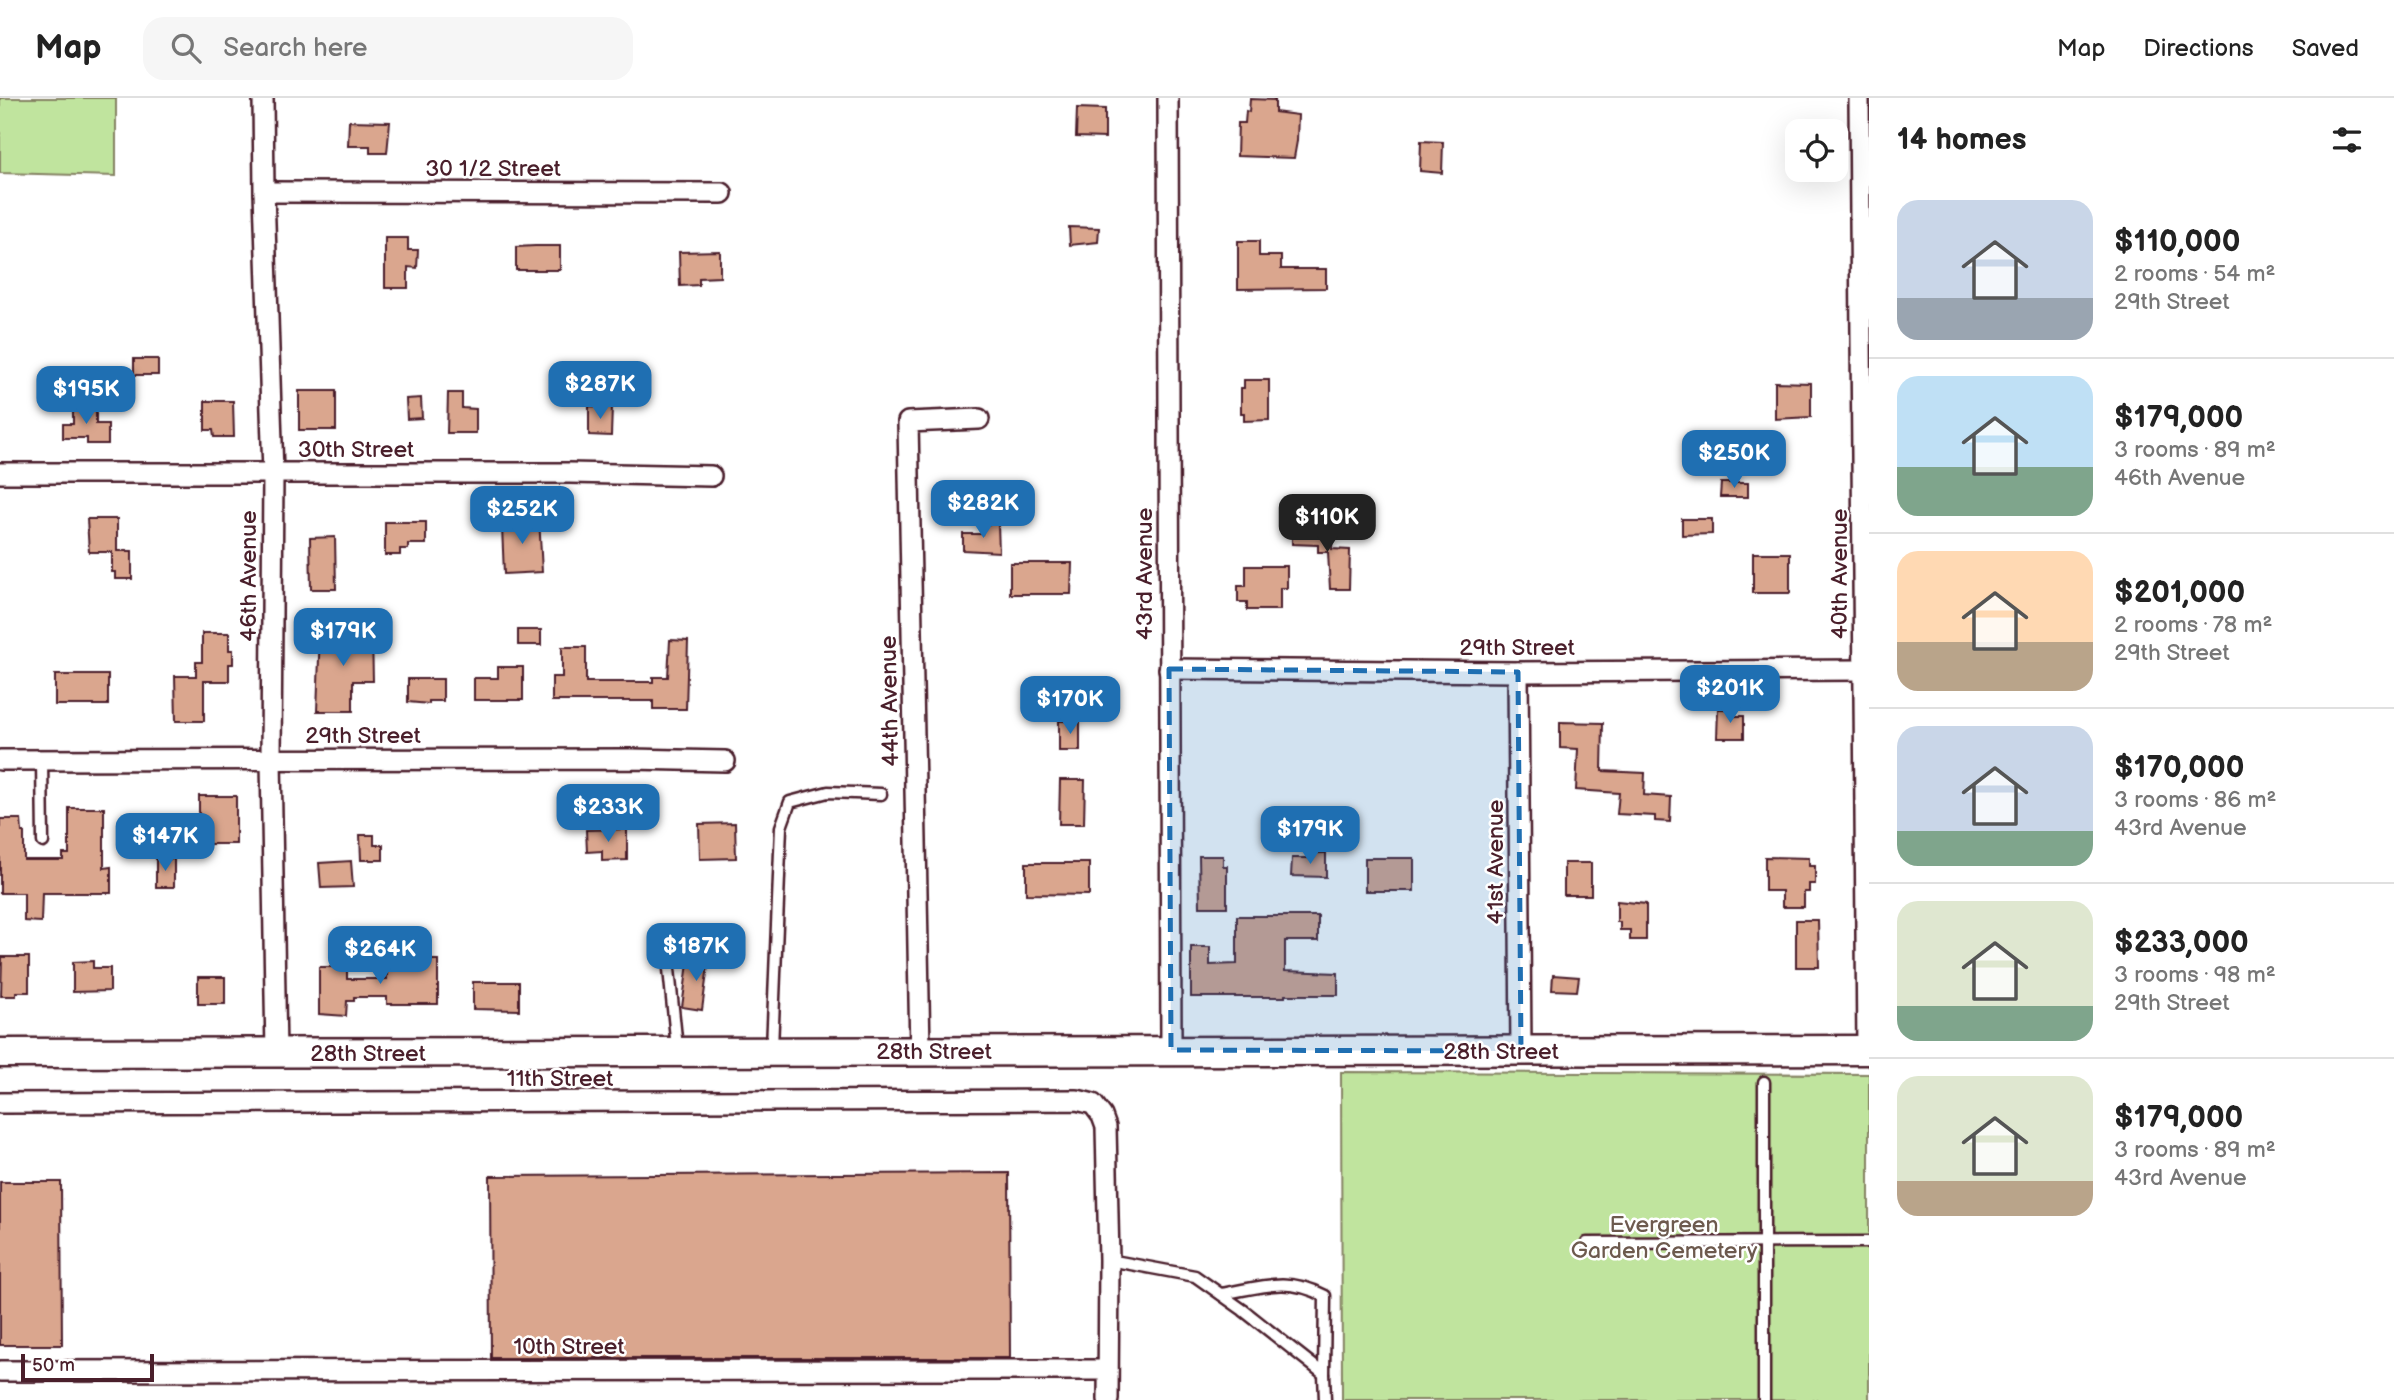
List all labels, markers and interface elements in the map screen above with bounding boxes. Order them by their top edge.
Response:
search box [143,17,633,80]
text: Map [35,28,101,68]
icon: search [167,29,205,67]
text: Search here [223,33,367,64]
text: Map [2057,34,2105,63]
text: Directions [2143,34,2254,63]
text: Saved [2292,34,2359,63]
map controls [1785,119,1848,182]
button: locate [1785,119,1848,182]
icon: filters [2328,121,2366,159]
text: 14 homes [1897,122,2026,158]
street label: 30 1/2 Street [425,155,561,183]
text: $110,000 [2114,224,2240,260]
icon: home [1953,228,2037,312]
text: 2 rooms · 54 m² [2114,260,2276,288]
text: 29th Street [2114,288,2230,316]
pin: $287K [551,362,649,421]
pin: $195K [37,366,135,426]
text: $287K [564,370,636,398]
text: $195K [52,375,120,403]
text: $179,000 [2114,400,2243,436]
icon: home [1953,404,2037,488]
pin: $250K [1685,430,1783,490]
street label: 30th Street [298,436,414,464]
text: 3 rooms · 89 m² [2114,436,2276,464]
text: $250K [1698,439,1770,467]
text: 46th Avenue [2114,464,2245,492]
pin: $282K [934,480,1032,540]
pin: $252K [473,486,571,546]
text: $282K [947,489,1019,517]
pin: $110K [1278,494,1376,554]
text: $252K [486,495,558,523]
text: $110K [1295,503,1359,531]
street label: 43rd Avenue [1131,508,1159,640]
street label: 40th Avenue [1826,509,1854,639]
street label: 46th Avenue [235,510,263,642]
text: $201,000 [2114,575,2245,611]
icon: home [1953,579,2037,663]
pin: $179K [294,608,392,668]
text: 2 rooms · 78 m² [2114,611,2272,639]
text: $179K [310,617,376,645]
street label: 29th Street [1459,634,1575,662]
street label: 44th Avenue [875,635,905,767]
text: 29th Street [2114,639,2230,667]
pin: $201K [1681,666,1779,725]
text: $201K [1696,674,1764,702]
pin: $170K [1021,676,1119,736]
text: $170K [1036,685,1104,713]
street label: 29th Street [305,722,421,750]
text: $170,000 [2114,750,2244,786]
icon: home [1953,754,2037,838]
pin: $233K [559,784,657,844]
text: 3 rooms · 86 m² [2114,786,2276,814]
text: $233K [573,793,643,821]
street label: 41st Avenue [1482,800,1510,924]
pin: $179K [1261,806,1359,866]
pin: $147K [116,814,214,873]
text: 43rd Avenue [2114,814,2247,842]
text: $179K [1277,815,1343,843]
text: $147K [132,822,198,850]
pin: $187K [647,924,745,983]
text: $233,000 [2114,925,2249,961]
pin: $264K [331,926,429,986]
icon: home [1953,929,2037,1013]
text: $187K [663,932,730,960]
text: $264K [344,935,416,963]
text: 3 rooms · 98 m² [2114,961,2276,989]
text: 29th Street [2114,989,2230,1017]
street label: 28th Street [876,1038,992,1066]
street label: 28th Street [1443,1038,1559,1066]
street label: 28th Street [310,1040,426,1068]
street label: 11th Street [507,1065,613,1093]
text: $179,000 [2114,1100,2243,1136]
icon: home [1953,1104,2037,1188]
text: 3 rooms · 89 m² [2114,1136,2276,1164]
text: 43rd Avenue [2114,1164,2247,1192]
park label: Evergreen Garden Cemetery [1571,1211,1758,1265]
street label: 10th Street [513,1333,625,1361]
scale bar [21,1351,154,1383]
text: 50 m [32,1354,75,1377]

